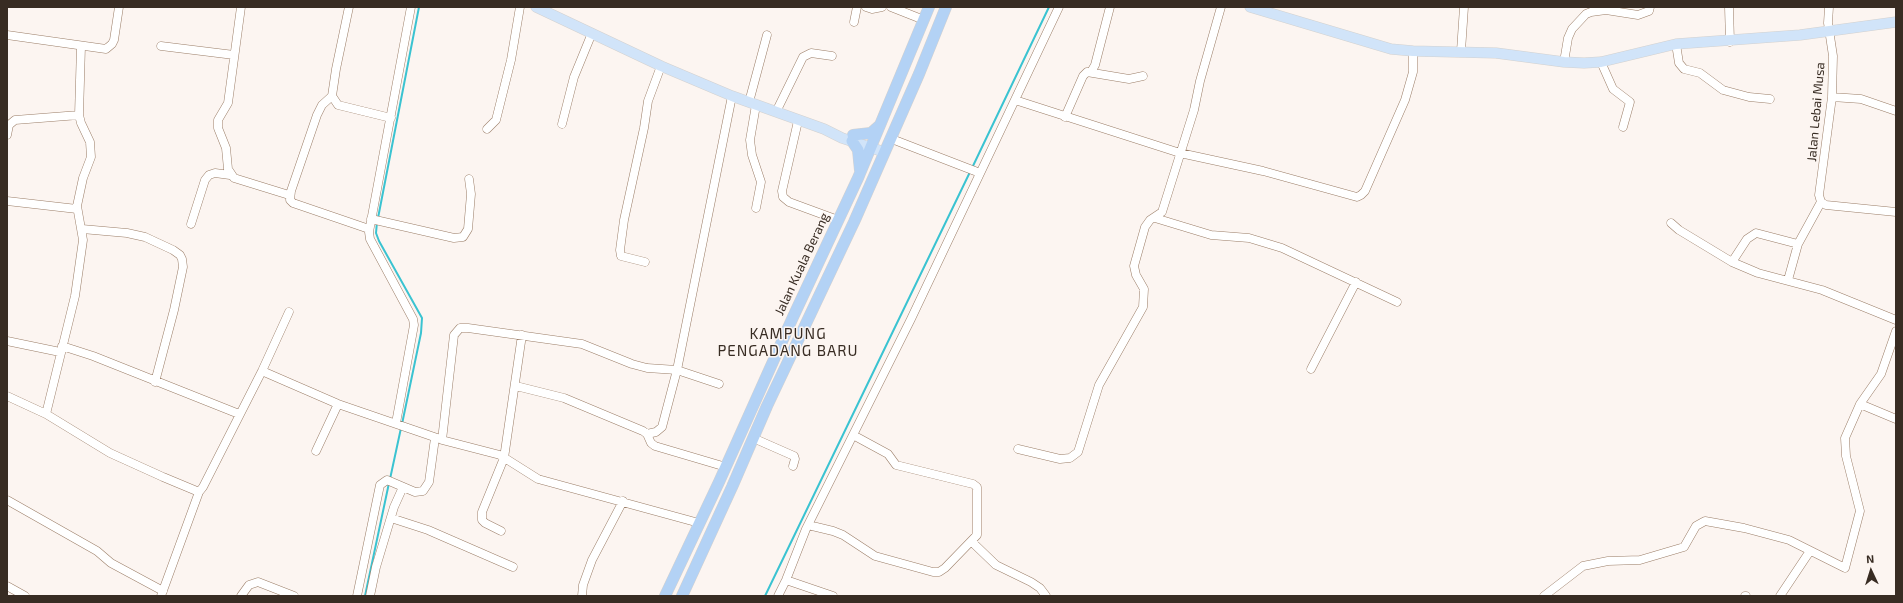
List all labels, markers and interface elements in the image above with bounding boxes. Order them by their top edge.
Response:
street label: Jalan Lebai Musa [1804,62,1828,162]
street label: Jalan Kuala Berang [771,210,833,318]
district label: KAMPUNG PENGADANG BARU [717,325,859,360]
north arrow [1851,551,1891,591]
text: N [1866,552,1875,565]

